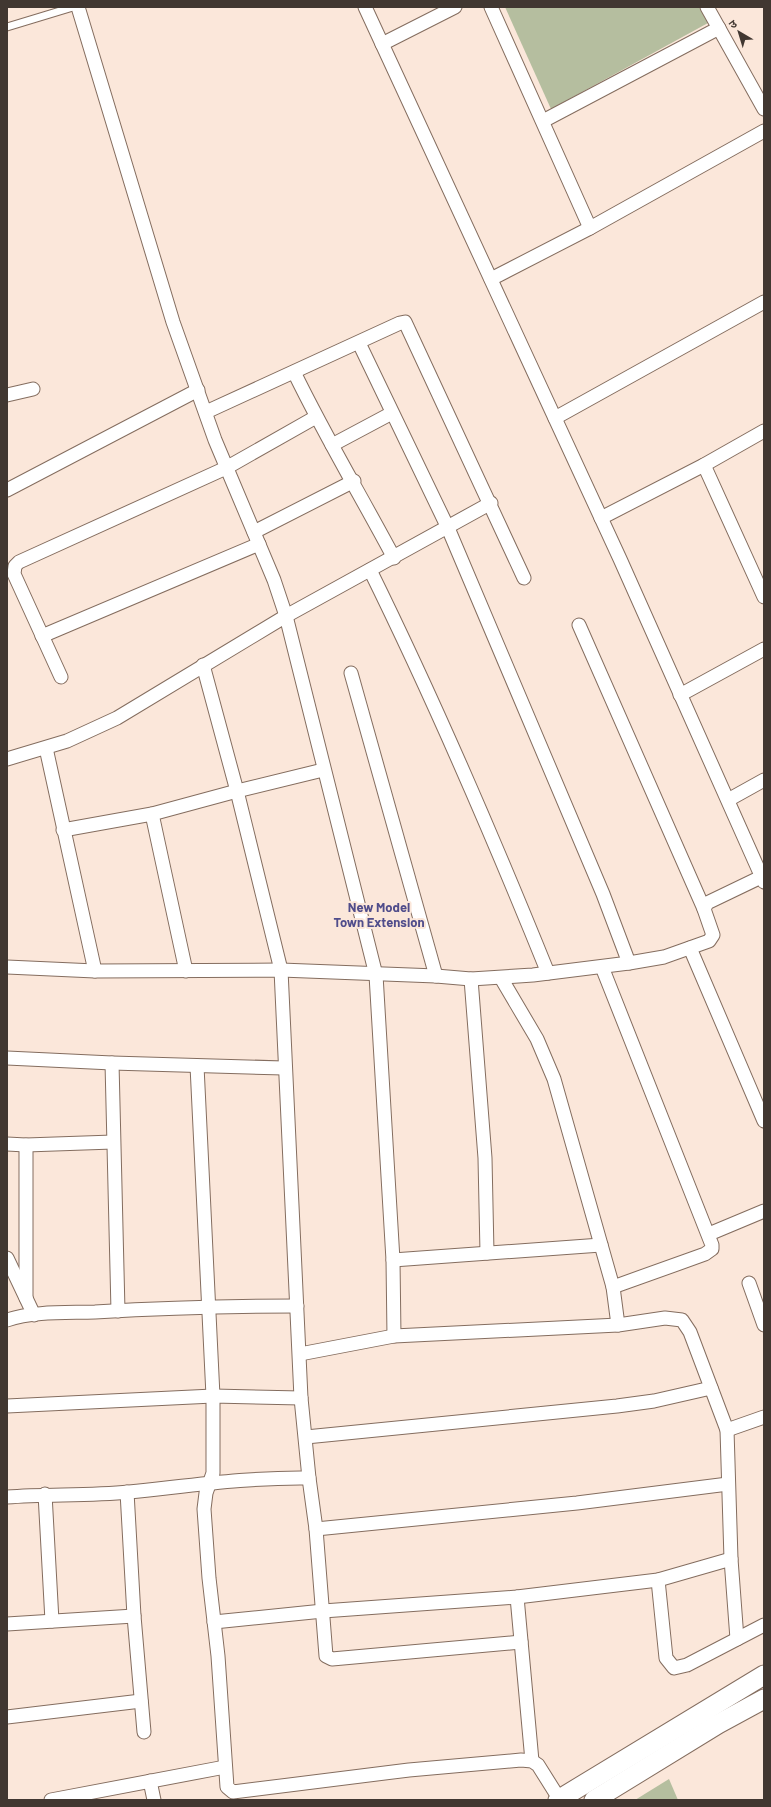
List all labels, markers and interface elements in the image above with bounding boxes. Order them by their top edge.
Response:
north arrow [719,12,759,52]
text: उ [726,16,740,31]
district label: New Model Town Extension [333,899,425,930]

